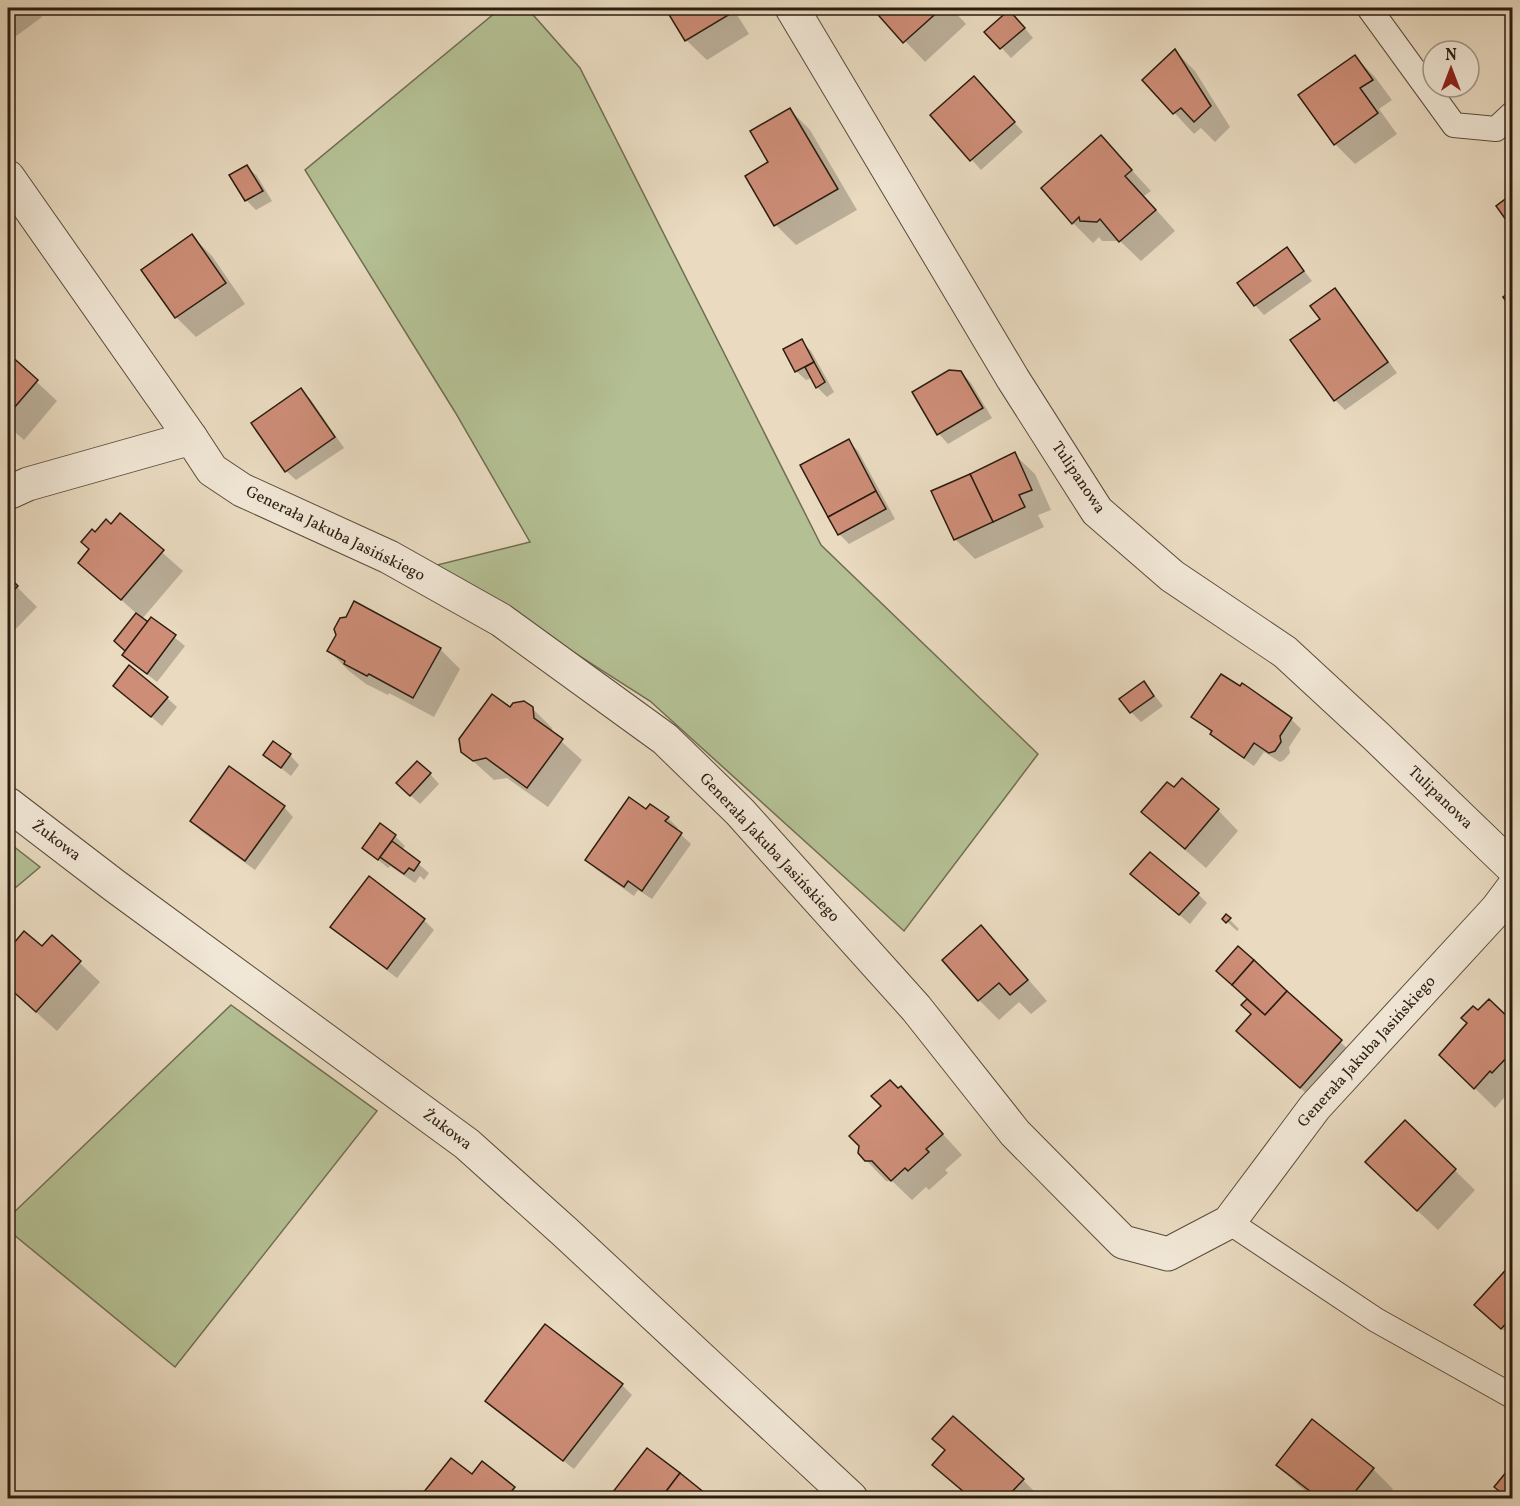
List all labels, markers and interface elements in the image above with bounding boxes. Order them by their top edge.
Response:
north arrow [1421,39,1481,99]
text: N [1445,45,1457,67]
street label: Tulipanowa [1046,438,1110,518]
street label: Generała Jakuba Jasińskiego [242,481,428,587]
street label: Tulipanowa [1403,761,1477,835]
street label: Generała Jakuba Jasińskiego [694,768,844,928]
street label: Żukowa [27,815,85,867]
street label: Generała Jakuba Jasińskiego [1293,971,1441,1133]
street label: Żukowa [418,1104,476,1156]

